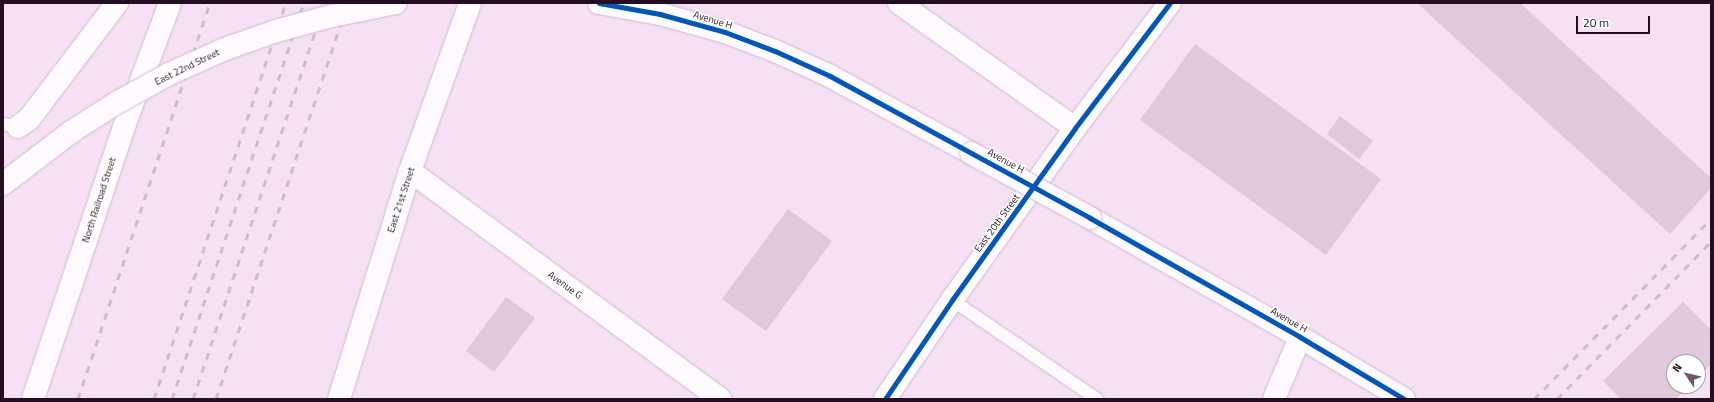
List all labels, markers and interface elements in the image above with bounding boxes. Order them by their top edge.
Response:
street label: Avenue H [692,8,734,32]
scale bar [1578,8,1652,34]
text: 20 m [1583,13,1609,32]
street label: East 22nd Street [153,46,221,88]
street label: Avenue H [985,146,1027,176]
street label: North Railroad Street [80,156,118,244]
street label: East 21st Street [385,166,417,234]
street label: East 20th Street [972,192,1022,254]
street label: Avenue G [545,268,585,302]
street label: Avenue H [1269,305,1309,335]
north arrow [1666,354,1706,394]
text: N [1668,360,1686,375]

